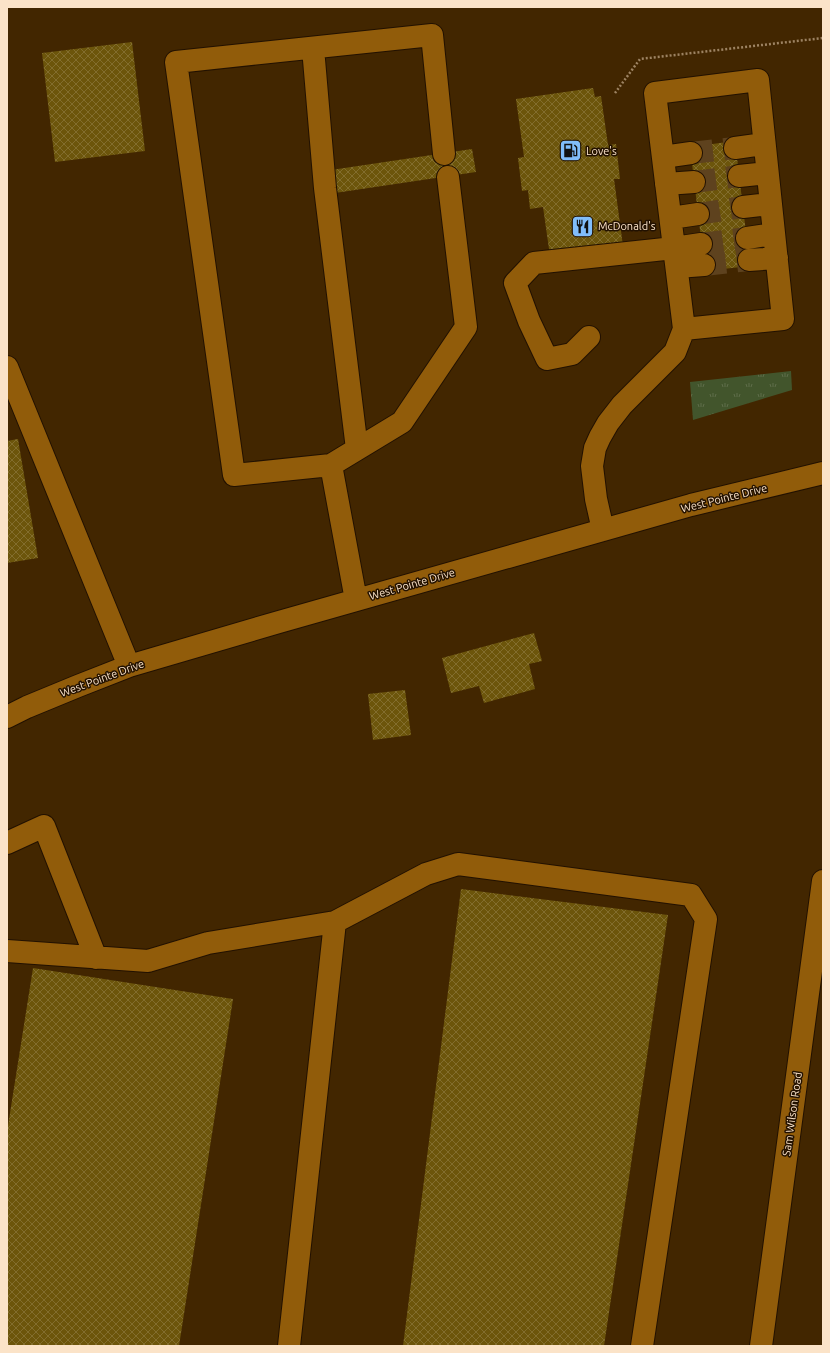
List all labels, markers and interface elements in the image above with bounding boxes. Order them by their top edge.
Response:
fuel station icon: Love's [557,138,583,164]
place label: Love's [586,145,617,157]
restaurant icon: McDonald's [570,213,596,239]
place label: McDonald's [598,220,656,232]
street label: West Pointe Drive [680,481,768,515]
street label: West Pointe Drive [368,566,456,602]
street label: West Pointe Drive [58,657,146,699]
street label: Sam Wilson Road [780,1071,804,1157]

